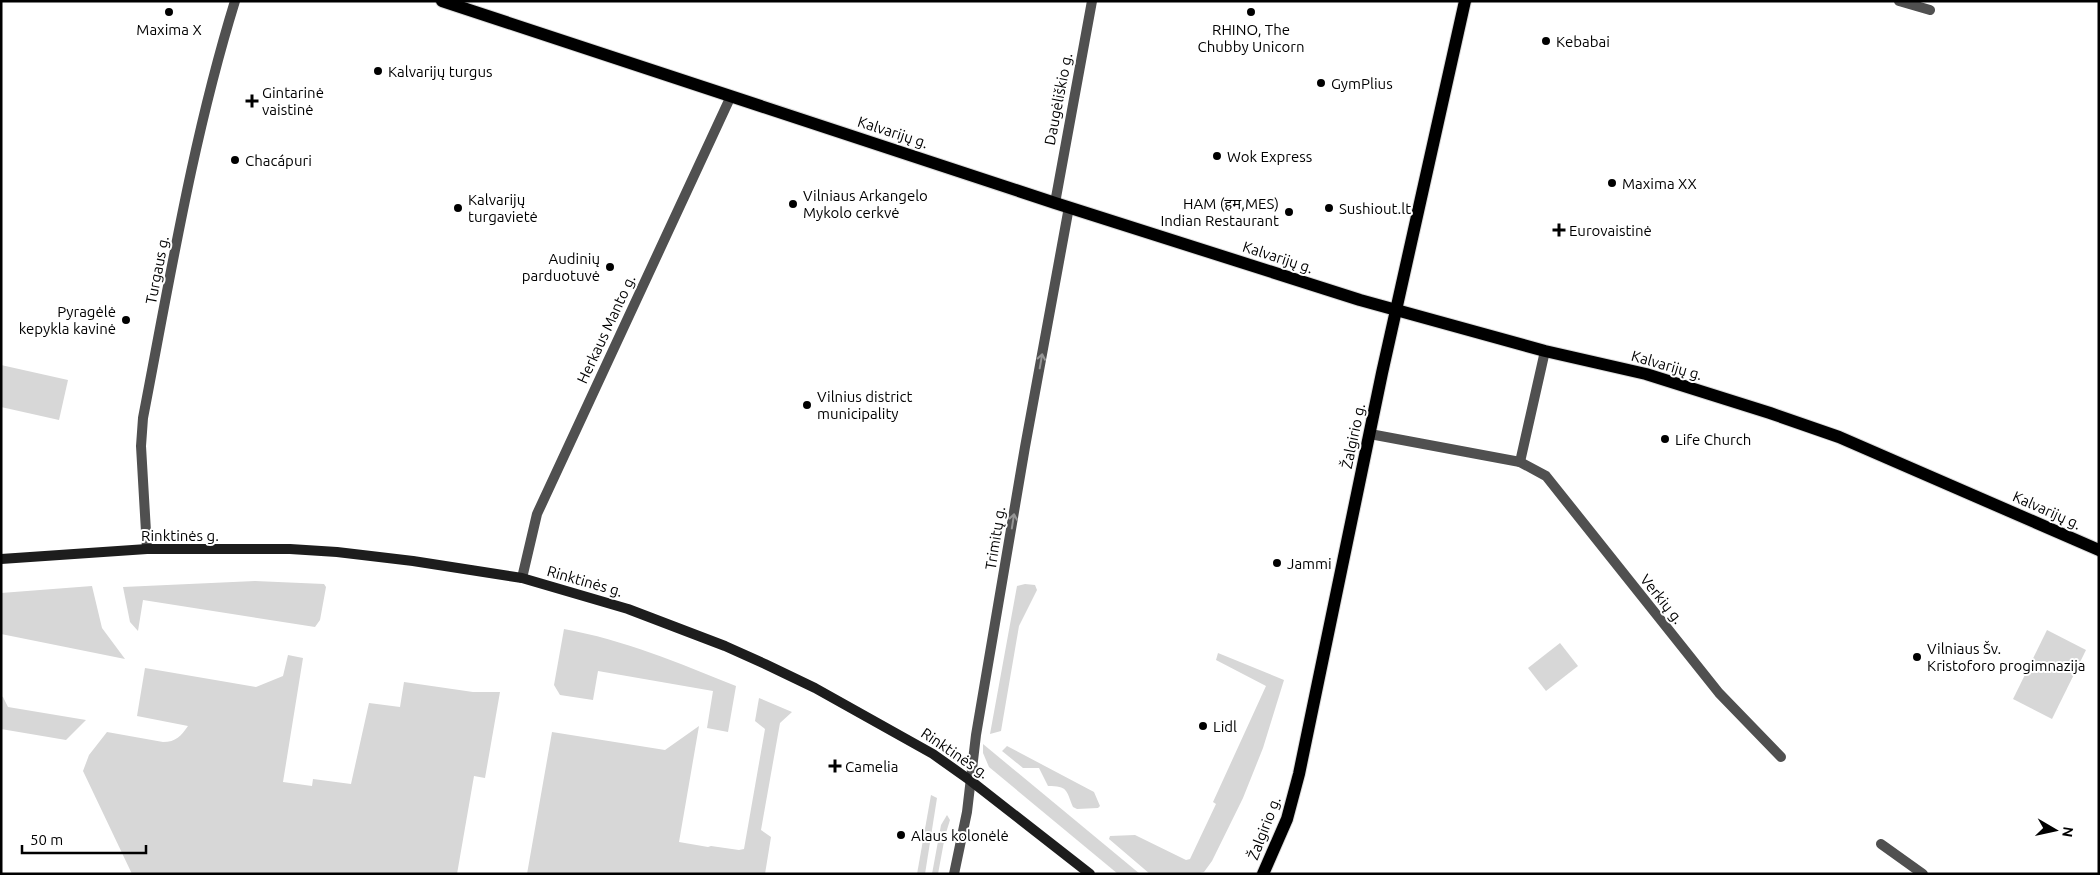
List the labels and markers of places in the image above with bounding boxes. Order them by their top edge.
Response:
marker: Maxima X [163,6,175,18]
marker: RHINO, The Chubby Unicorn [1245,6,1257,18]
place label: Maxima X [136,21,202,38]
place label: RHINO, The Chubby Unicorn [1198,21,1304,55]
place label: Kebabai [1556,33,1610,50]
marker: Kebabai [1540,35,1552,47]
place label: Kalvarijų turgus [388,63,493,80]
marker: Kalvarijų turgus [372,65,384,77]
place label: GymPlius [1331,75,1393,92]
marker: GymPlius [1315,77,1327,89]
place label: Gintarinė vaistinė [262,84,324,118]
marker: Gintarinė vaistinė [246,95,258,107]
place label: Wok Express [1227,148,1312,165]
marker: Wok Express [1211,150,1223,162]
place label: Chacápuri [245,152,312,169]
marker: Chacápuri [229,154,241,166]
place label: Maxima XX [1622,175,1697,192]
marker: Maxima XX [1606,177,1618,189]
place label: Vilniaus Arkangelo Mykolo cerkvė [803,187,928,221]
place label: Kalvarijų turgavietė [468,191,538,225]
place label: HAM (हम,MES) Indian Restaurant [1160,195,1279,229]
marker: Vilniaus Arkangelo Mykolo cerkvė [787,198,799,210]
place label: Sushiout.lt [1339,200,1411,217]
marker: Kalvarijų turgavietė [452,202,464,214]
marker: Sushiout.lt [1323,202,1335,214]
marker: HAM (हम,MES) Indian Restaurant [1283,206,1295,218]
place label: Eurovaistinė [1569,222,1652,239]
marker: Eurovaistinė [1553,224,1565,236]
place label: Audinių parduotuvė [522,250,600,284]
marker: Audinių parduotuvė [604,261,616,273]
place label: Pyragėlė kepykla kavinė [19,303,116,337]
marker: Pyragėlė kepykla kavinė [120,314,132,326]
place label: Vilnius district municipality [817,388,912,422]
marker: Vilnius district municipality [801,399,813,411]
place label: Life Church [1675,431,1751,448]
marker: Life Church [1659,433,1671,445]
place label: Jammi [1287,555,1332,572]
marker: Jammi [1271,557,1283,569]
place label: Vilniaus Šv. Kristoforo progimnazija [1927,640,2086,674]
marker: Vilniaus Šv. Kristoforo progimnazija [1911,651,1923,663]
place label: Lidl [1213,718,1237,735]
marker: Lidl [1197,720,1209,732]
place label: Camelia [845,758,898,775]
marker: Camelia [829,760,841,772]
place label: Alaus kolonėlė [911,827,1009,844]
marker: Alaus kolonėlė [895,829,907,841]

